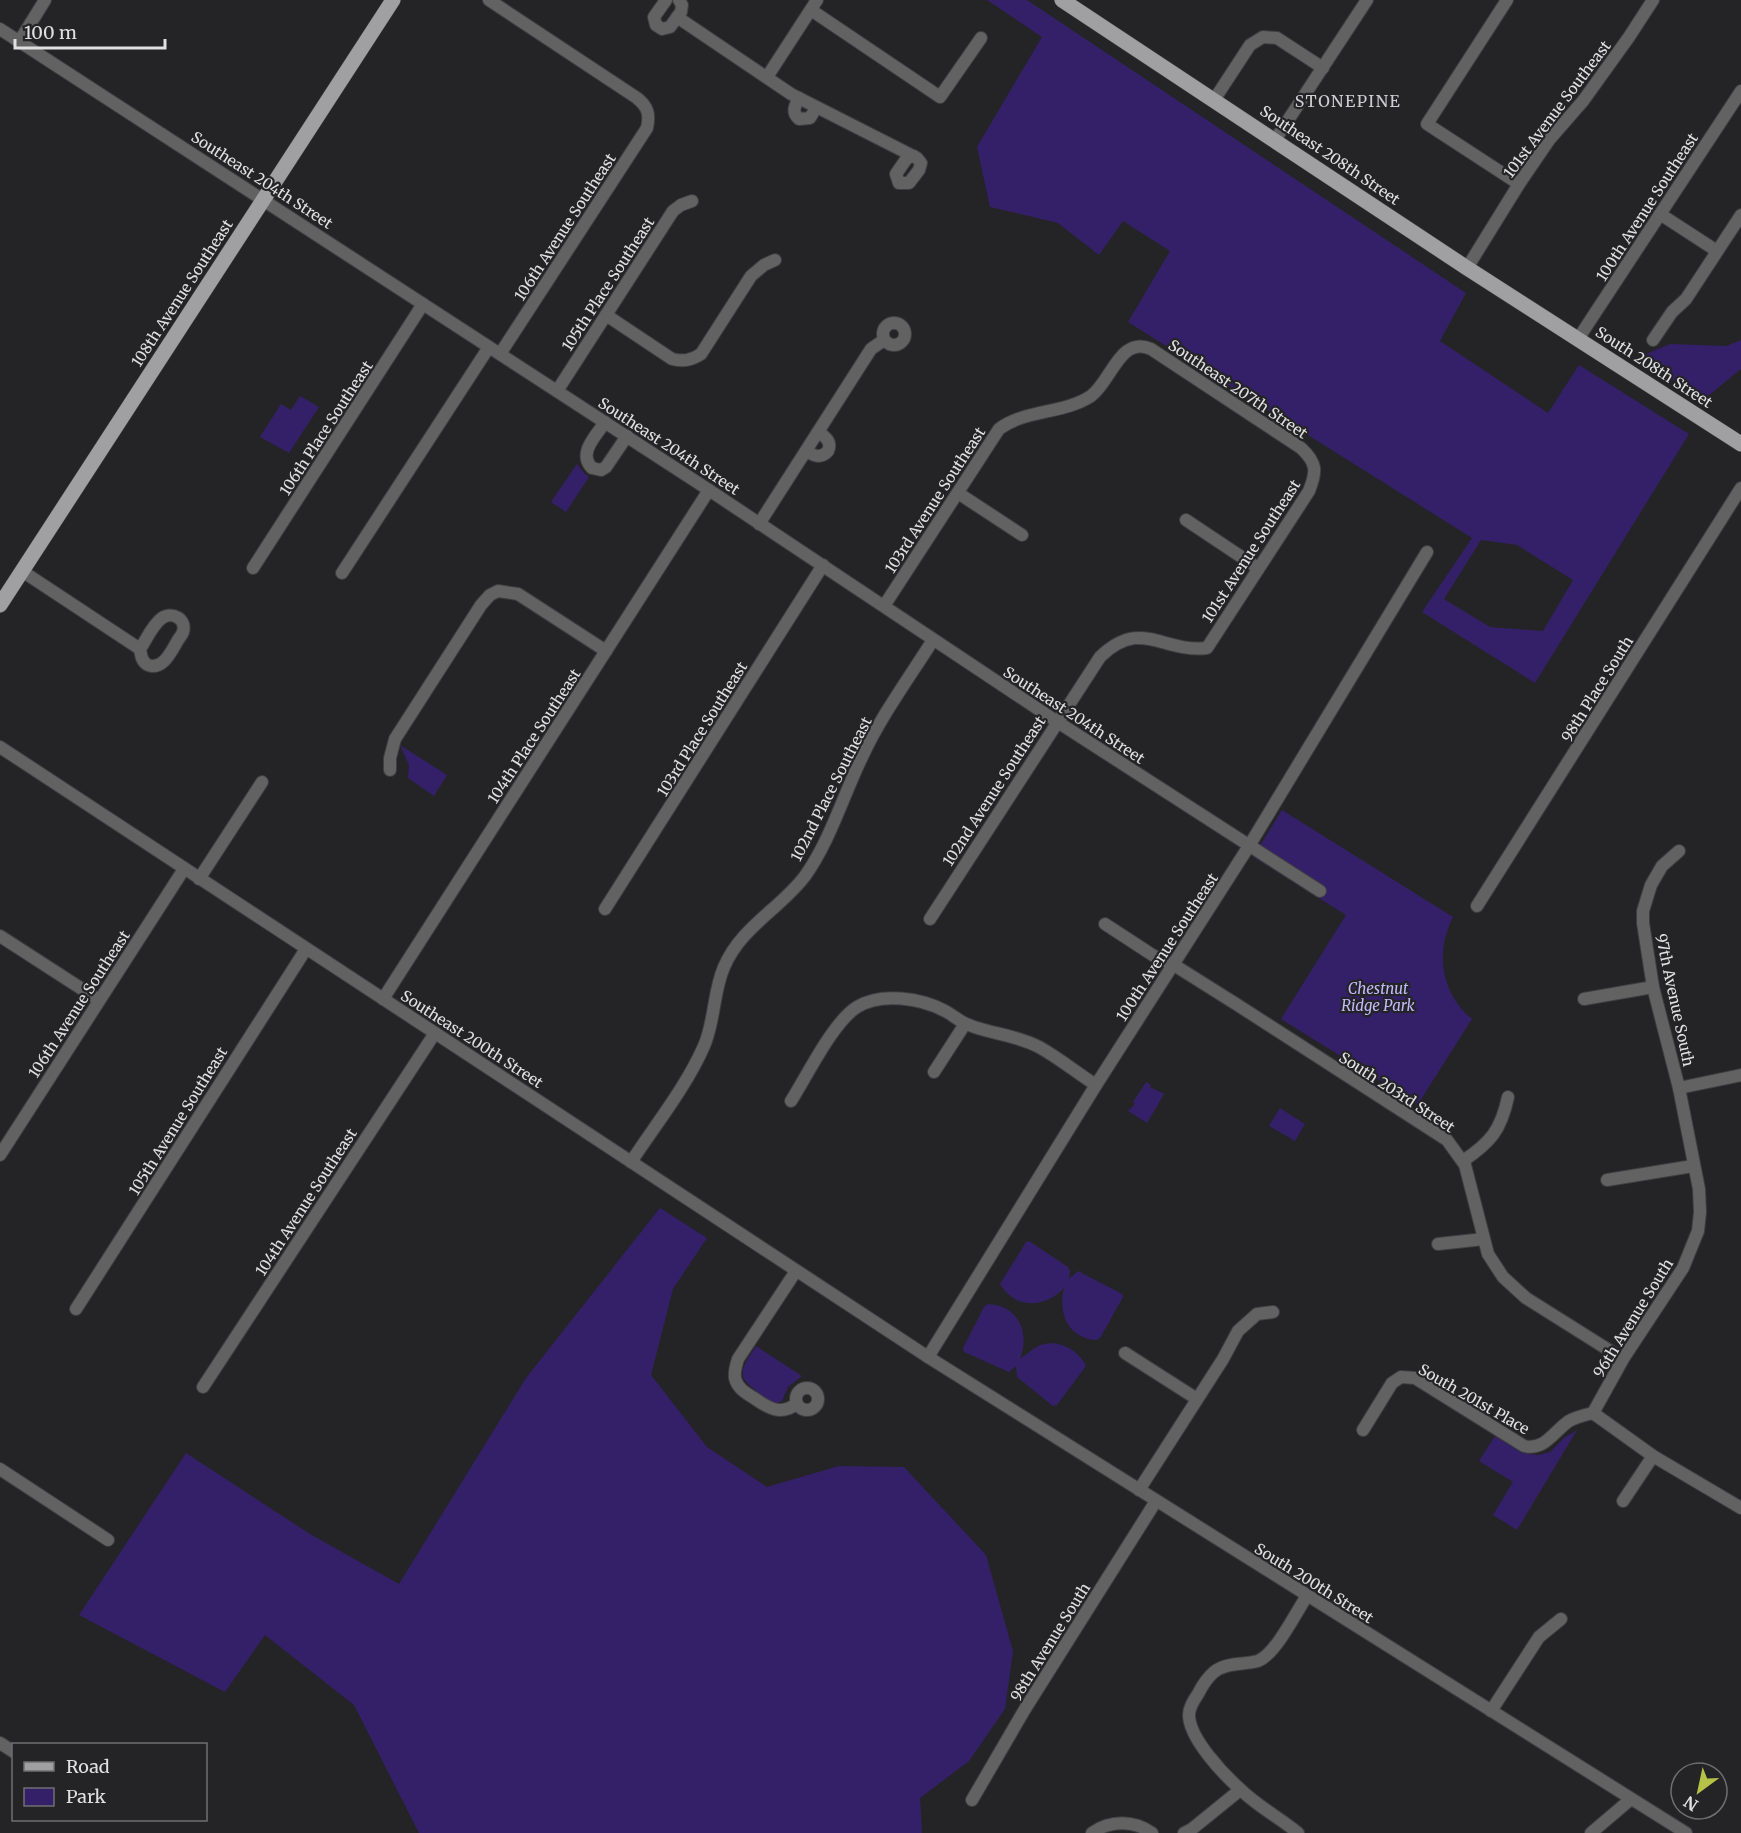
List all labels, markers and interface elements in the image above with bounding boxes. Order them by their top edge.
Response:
scale bar [15,12,165,50]
text: 100 m [24,21,77,44]
street label: 101st Avenue Southeast [1499,37,1615,181]
district label: STONEPINE [1295,91,1401,111]
street label: Southeast 208th Street [1256,101,1404,209]
street label: Southeast 204th Street [188,127,336,233]
street label: 100th Avenue Southeast [1592,129,1702,285]
street label: 106th Avenue Southeast [510,150,620,304]
street label: 105th Place Southeast [558,213,658,355]
street label: 108th Avenue Southeast [127,216,237,370]
street label: South 208th Street [1592,322,1716,412]
street label: Southeast 207th Street [1165,335,1311,443]
street label: 106th Place Southeast [275,357,377,499]
street label: Southeast 204th Street [595,393,743,499]
street label: 103rd Avenue Southeast [881,423,989,577]
street label: 101st Avenue Southeast [1198,476,1304,626]
street label: 98th Place South [1557,633,1637,745]
street label: 103rd Place Southeast [653,658,751,800]
street label: Southeast 204th Street [1000,662,1148,768]
street label: 104th Place Southeast [483,665,585,807]
street label: 102nd Avenue Southeast [938,712,1050,869]
street label: 102nd Place Southeast [786,713,876,864]
street label: 100th Avenue Southeast [1112,869,1222,1025]
street label: 106th Avenue Southeast [24,927,134,1081]
street label: 97th Avenue South [1652,932,1698,1068]
park label: Chestnut Ridge Park [1341,979,1416,1015]
street label: Southeast 200th Street [397,986,547,1092]
street label: 105th Avenue Southeast [125,1043,231,1199]
street label: South 203rd Street [1336,1048,1458,1137]
street label: 104th Avenue Southeast [251,1125,361,1279]
street label: 96th Avenue South [1589,1255,1677,1381]
street label: South 201st Place [1415,1360,1533,1439]
street label: South 200th Street [1251,1539,1377,1627]
street label: 98th Avenue South [1006,1579,1094,1705]
legend [12,1743,207,1821]
text: Road [66,1755,110,1778]
north arrow [1669,1761,1729,1821]
text: Park [66,1785,107,1808]
text: N [1680,1792,1702,1815]

